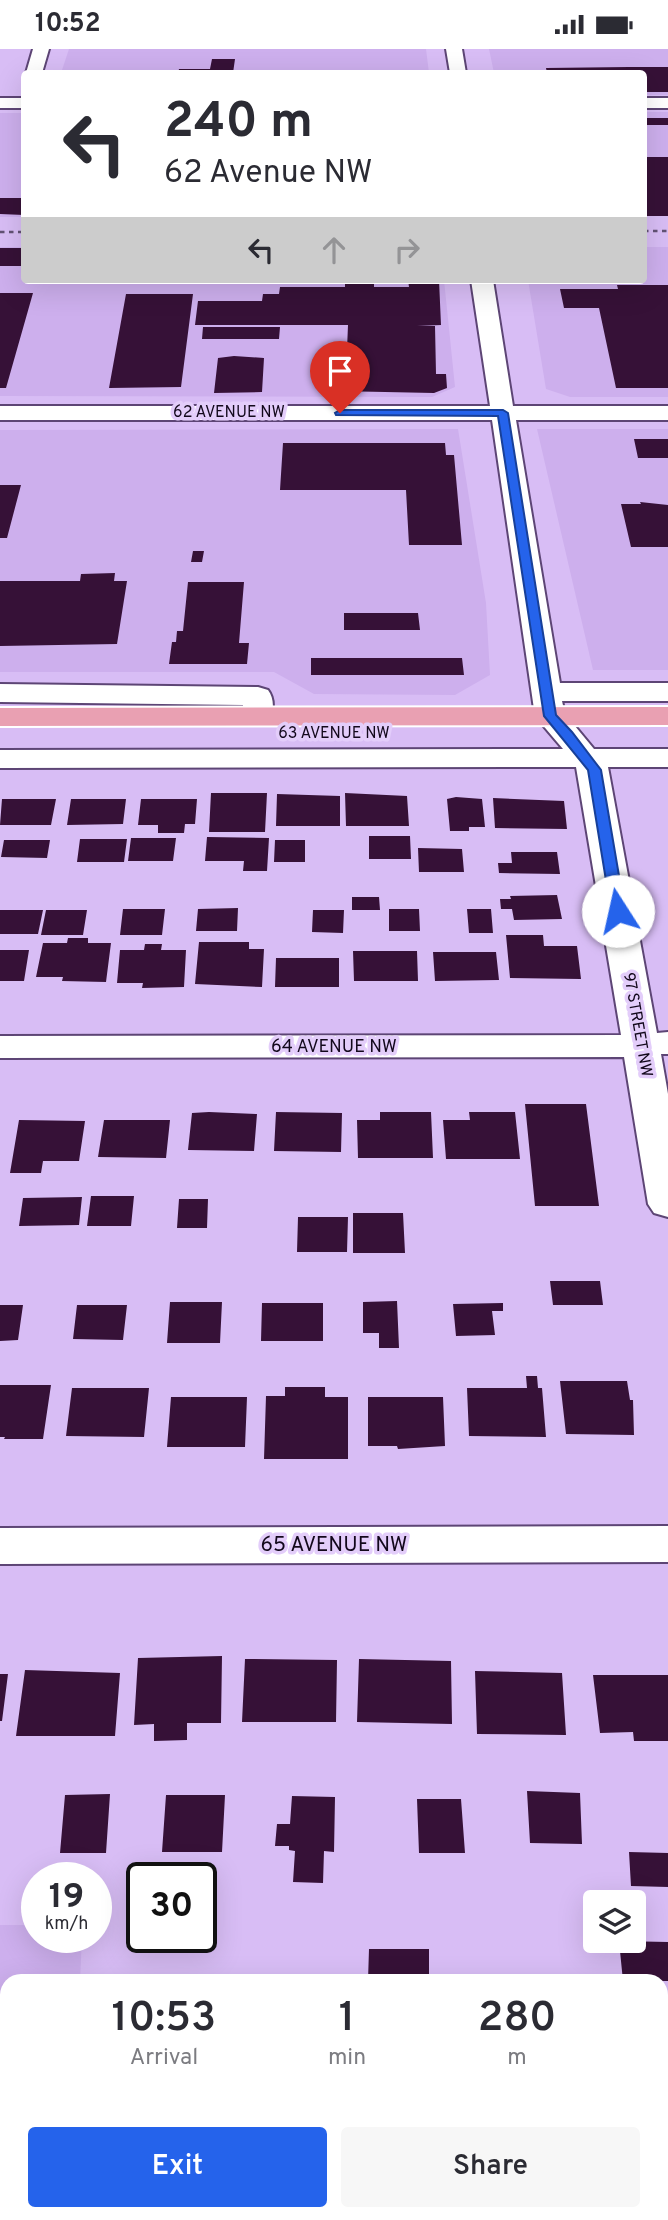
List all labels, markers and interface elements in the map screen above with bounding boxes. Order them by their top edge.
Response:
text: 10:52 [35,8,101,41]
text: 240 m [164,93,313,155]
icon: left [49,98,140,189]
text: 62 Avenue NW [164,154,373,194]
icon: left [242,231,280,269]
icon: ahead [315,231,353,269]
icon: right [388,231,426,269]
pin [310,341,370,413]
icon: arrive [321,352,359,390]
street label: 62 AVENUE NW [173,403,285,423]
street label: 63 AVENUE NW [278,724,390,744]
position arrow [581,874,655,948]
street label: 97 STREET NW [618,971,656,1079]
street label: 64 AVENUE NW [271,1036,397,1059]
street label: 65 AVENUE NW [261,1532,407,1559]
speed limit sign: 30 [126,1862,217,1953]
text: 19 [49,1876,84,1920]
map controls [583,1890,646,1953]
button: layers [583,1890,646,1953]
text: km/h [45,1913,88,1936]
text: 10:53 [112,1993,216,2046]
text: 1 [339,1993,355,2046]
text: 280 [478,1993,556,2046]
text: Arrival [130,2044,198,2073]
text: min [328,2044,366,2073]
text: m [507,2044,527,2073]
button: Exit [28,2127,327,2207]
button: Share [341,2127,640,2207]

